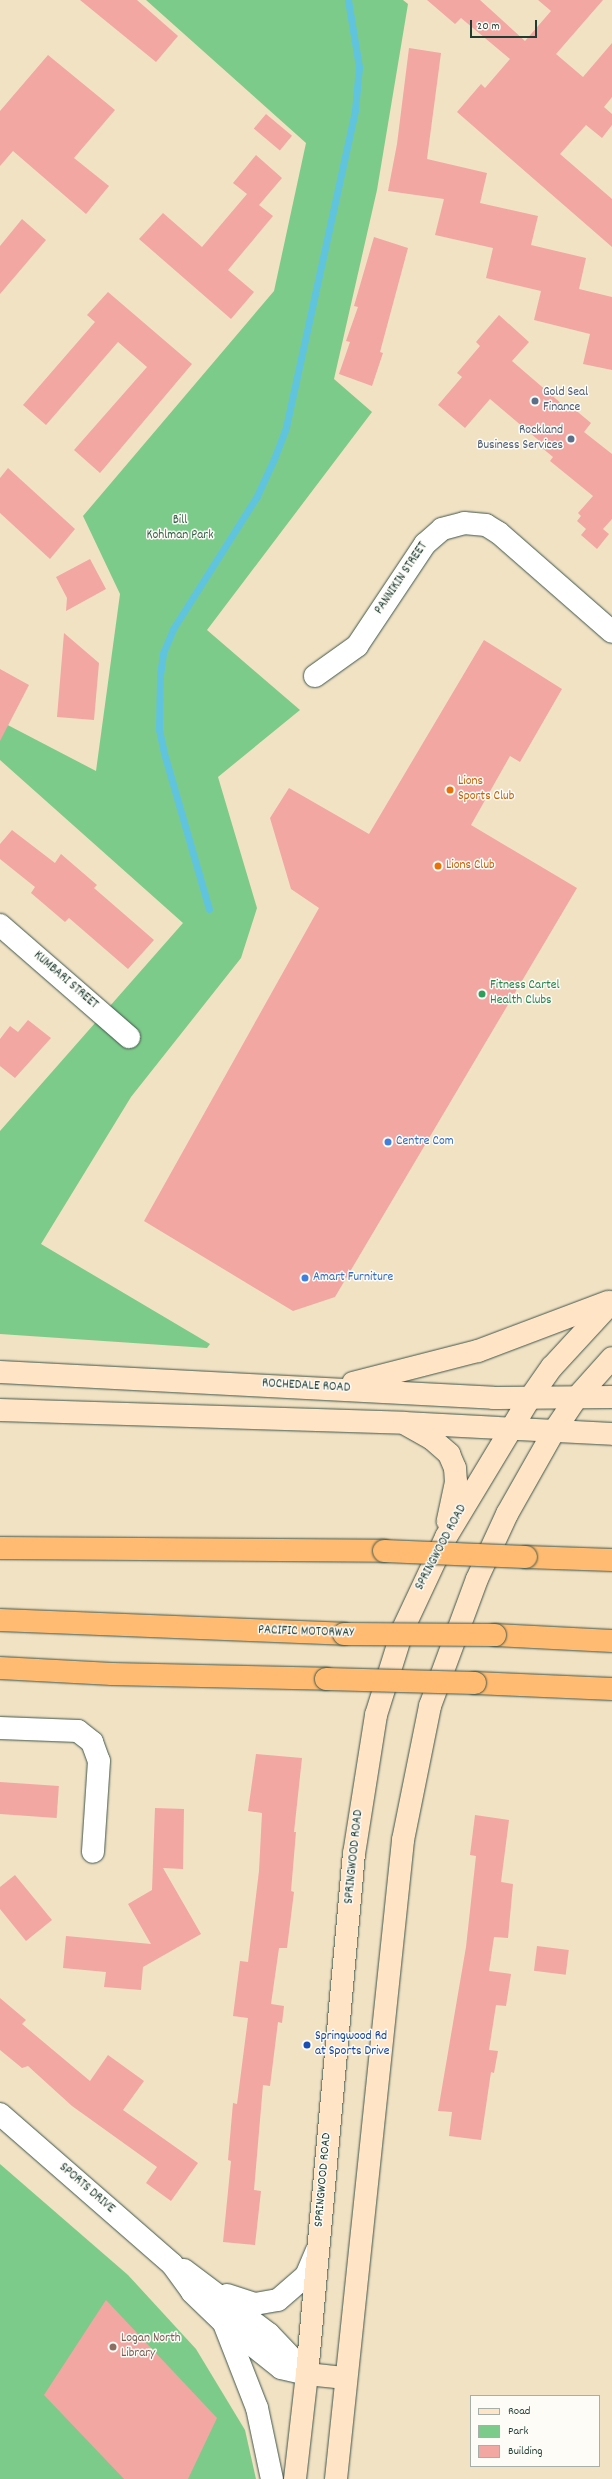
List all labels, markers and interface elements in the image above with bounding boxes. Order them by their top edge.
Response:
scale bar [472,12,539,38]
text: 20 m [477,18,500,35]
place label: Gold Seal Finance [543,386,588,417]
marker: Gold Seal Finance [530,396,540,406]
place label: Rockland Business Services [477,424,563,455]
marker: Rockland Business Services [566,434,576,444]
park label: Bill Kohlman Park [146,514,214,545]
street label: PANNIKIN STREET [372,540,432,618]
place label: Lions Sports Club [458,775,514,806]
marker: Lions Sports Club [445,785,455,795]
place label: Lions Club [446,858,495,874]
marker: Lions Club [433,861,443,871]
street label: KUMBARI STREET [29,949,101,1013]
place label: Fitness Cartel Health Clubs [490,979,560,1010]
marker: Fitness Cartel Health Clubs [477,989,487,999]
place label: Centre Com [396,1134,454,1150]
marker: Centre Com [383,1137,393,1147]
place label: Amart Furniture [313,1270,393,1286]
marker: Amart Furniture [300,1273,310,1283]
street label: ROCHEDALE ROAD [261,1377,351,1397]
street label: SPRINGWOOD ROAD [413,1503,471,1593]
street label: PACIFIC MOTORWAY [258,1624,354,1642]
street label: SPRINGWOOD ROAD [342,1809,368,1905]
place label: Springwood Rd at Sports Drive [315,2030,390,2061]
marker: Springwood Rd at Sports Drive [302,2040,312,2050]
street label: SPRINGWOOD ROAD [312,2132,336,2228]
street label: SPORTS DRIVE [55,2161,117,2217]
place label: Logan North Library [121,2332,181,2363]
marker: Logan North Library [108,2342,118,2352]
legend [470,2395,600,2467]
text: Road [508,2403,530,2420]
text: Park [508,2423,528,2440]
text: Building [508,2443,543,2460]

